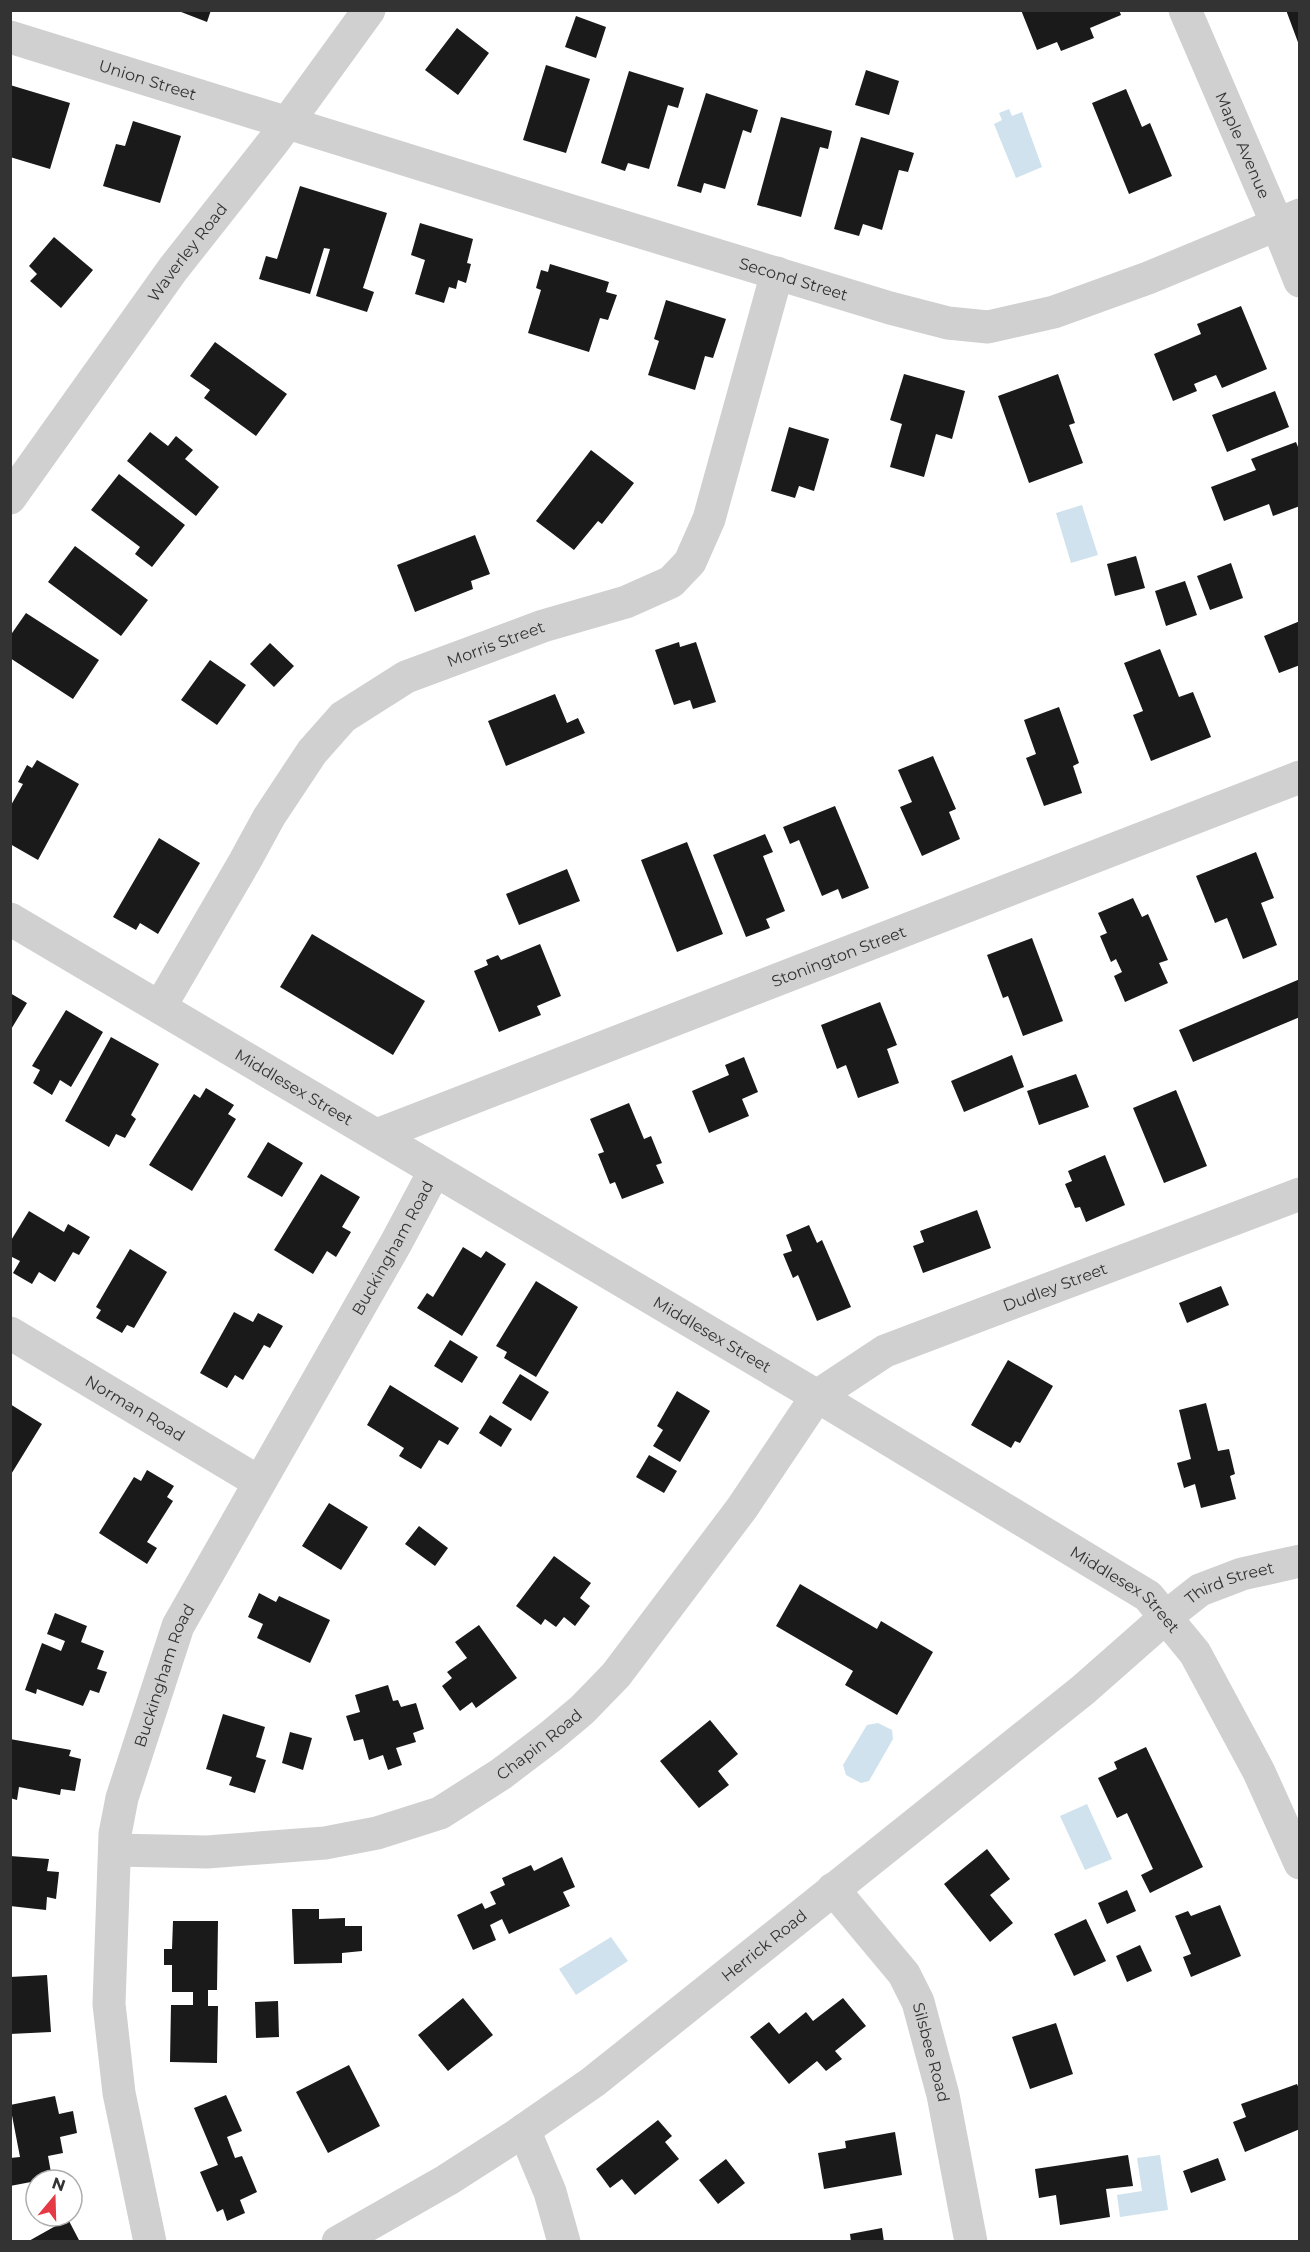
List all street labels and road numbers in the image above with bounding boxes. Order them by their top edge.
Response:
street label: Union Street [96,56,199,104]
street label: Maple Avenue [1211,89,1274,201]
street label: Waverley Road [144,199,231,306]
street label: Second Street [737,254,851,305]
street label: Morris Street [444,617,548,671]
street label: Stonington Street [769,922,909,991]
street label: Middlesex Street [231,1045,357,1130]
street label: Buckingham Road [348,1178,437,1319]
street label: Dudley Street [1000,1259,1110,1316]
street label: Middlesex Street [650,1292,775,1377]
street label: Norman Road [82,1371,188,1445]
street label: Middlesex Street [1067,1542,1184,1637]
street label: Third Street [1181,1558,1276,1608]
street label: Buckingham Road [130,1601,199,1750]
street label: Chapin Road [493,1705,586,1784]
street label: Herrick Road [718,1906,811,1986]
street label: Silsbee Road [909,2000,953,2104]

